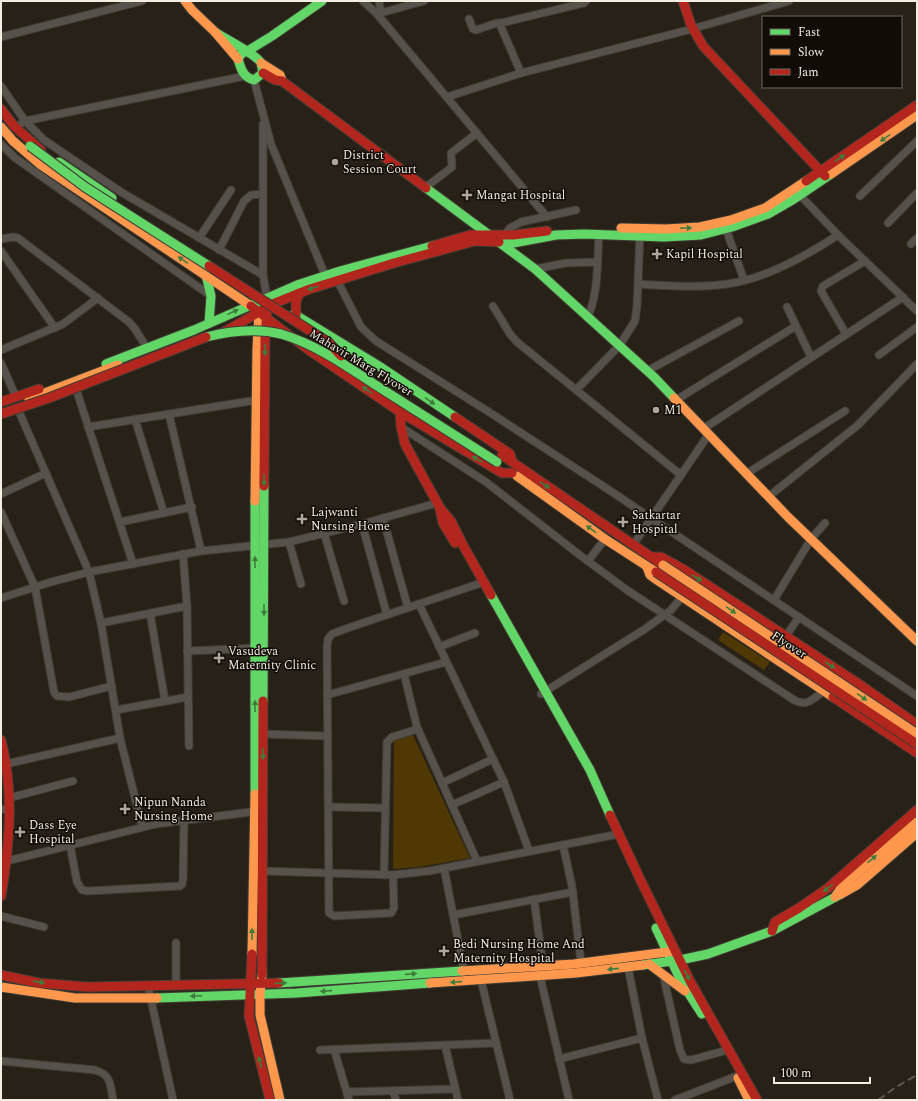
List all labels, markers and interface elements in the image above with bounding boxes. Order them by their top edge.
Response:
legend [762,16,902,88]
text: Fast [798,23,820,42]
text: Slow [798,43,824,62]
text: Jam [798,63,819,82]
one-way arrow [880,134,890,142]
place label: District Session Court [343,146,417,179]
one-way arrow [834,155,846,162]
marker: District Session Court [330,157,340,167]
place label: Mangat Hospital [476,186,565,205]
marker: Mangat Hospital [461,189,473,201]
one-way arrow [680,225,692,232]
place label: Kapil Hospital [666,245,743,264]
marker: Kapil Hospital [651,248,663,260]
one-way arrow [177,256,189,263]
one-way arrow [306,285,318,291]
one-way arrow [227,309,239,316]
street label: Mahavir Marg Flyover [305,324,417,402]
one-way arrow [262,344,268,357]
one-way arrow [362,386,372,394]
one-way arrow [424,397,436,404]
place label: M1 [664,401,682,420]
marker: M1 [651,405,661,415]
one-way arrow [471,455,483,462]
one-way arrow [261,474,268,486]
one-way arrow [540,481,550,489]
place label: Lajwanti Nursing Home [311,503,390,536]
place label: Satkartar Hospital [632,506,681,539]
marker: Lajwanti Nursing Home [296,513,308,525]
marker: Satkartar Hospital [617,516,629,528]
one-way arrow [586,525,597,533]
one-way arrow [252,555,258,568]
one-way arrow [691,575,703,582]
one-way arrow [261,604,267,617]
one-way arrow [726,606,736,614]
street label: Flyover [767,626,811,664]
place label: Vasudeva Maternity Clinic [228,642,317,675]
marker: Vasudeva Maternity Clinic [213,652,225,664]
one-way arrow [824,661,835,668]
one-way arrow [856,694,868,701]
one-way arrow [252,699,258,712]
one-way arrow [260,748,266,761]
place label: Nipun Nanda Nursing Home [134,793,213,826]
marker: Nipun Nanda Nursing Home [119,803,131,815]
place label: Dass Eye Hospital [29,816,77,849]
marker: Dass Eye Hospital [14,826,26,838]
one-way arrow [867,855,878,864]
one-way arrow [822,883,833,892]
one-way arrow [249,927,255,940]
place label: Bedi Nursing Home And Maternity Hospital [453,935,585,968]
marker: Bedi Nursing Home And Maternity Hospital [438,945,450,957]
one-way arrow [607,966,619,972]
one-way arrow [684,969,690,981]
one-way arrow [405,971,417,978]
one-way arrow [450,978,462,985]
one-way arrow [33,979,45,985]
one-way arrow [275,979,287,986]
one-way arrow [320,987,332,994]
one-way arrow [190,993,202,1000]
one-way arrow [257,1056,263,1068]
scale bar [774,1059,870,1085]
text: 100 m [780,1064,811,1083]

